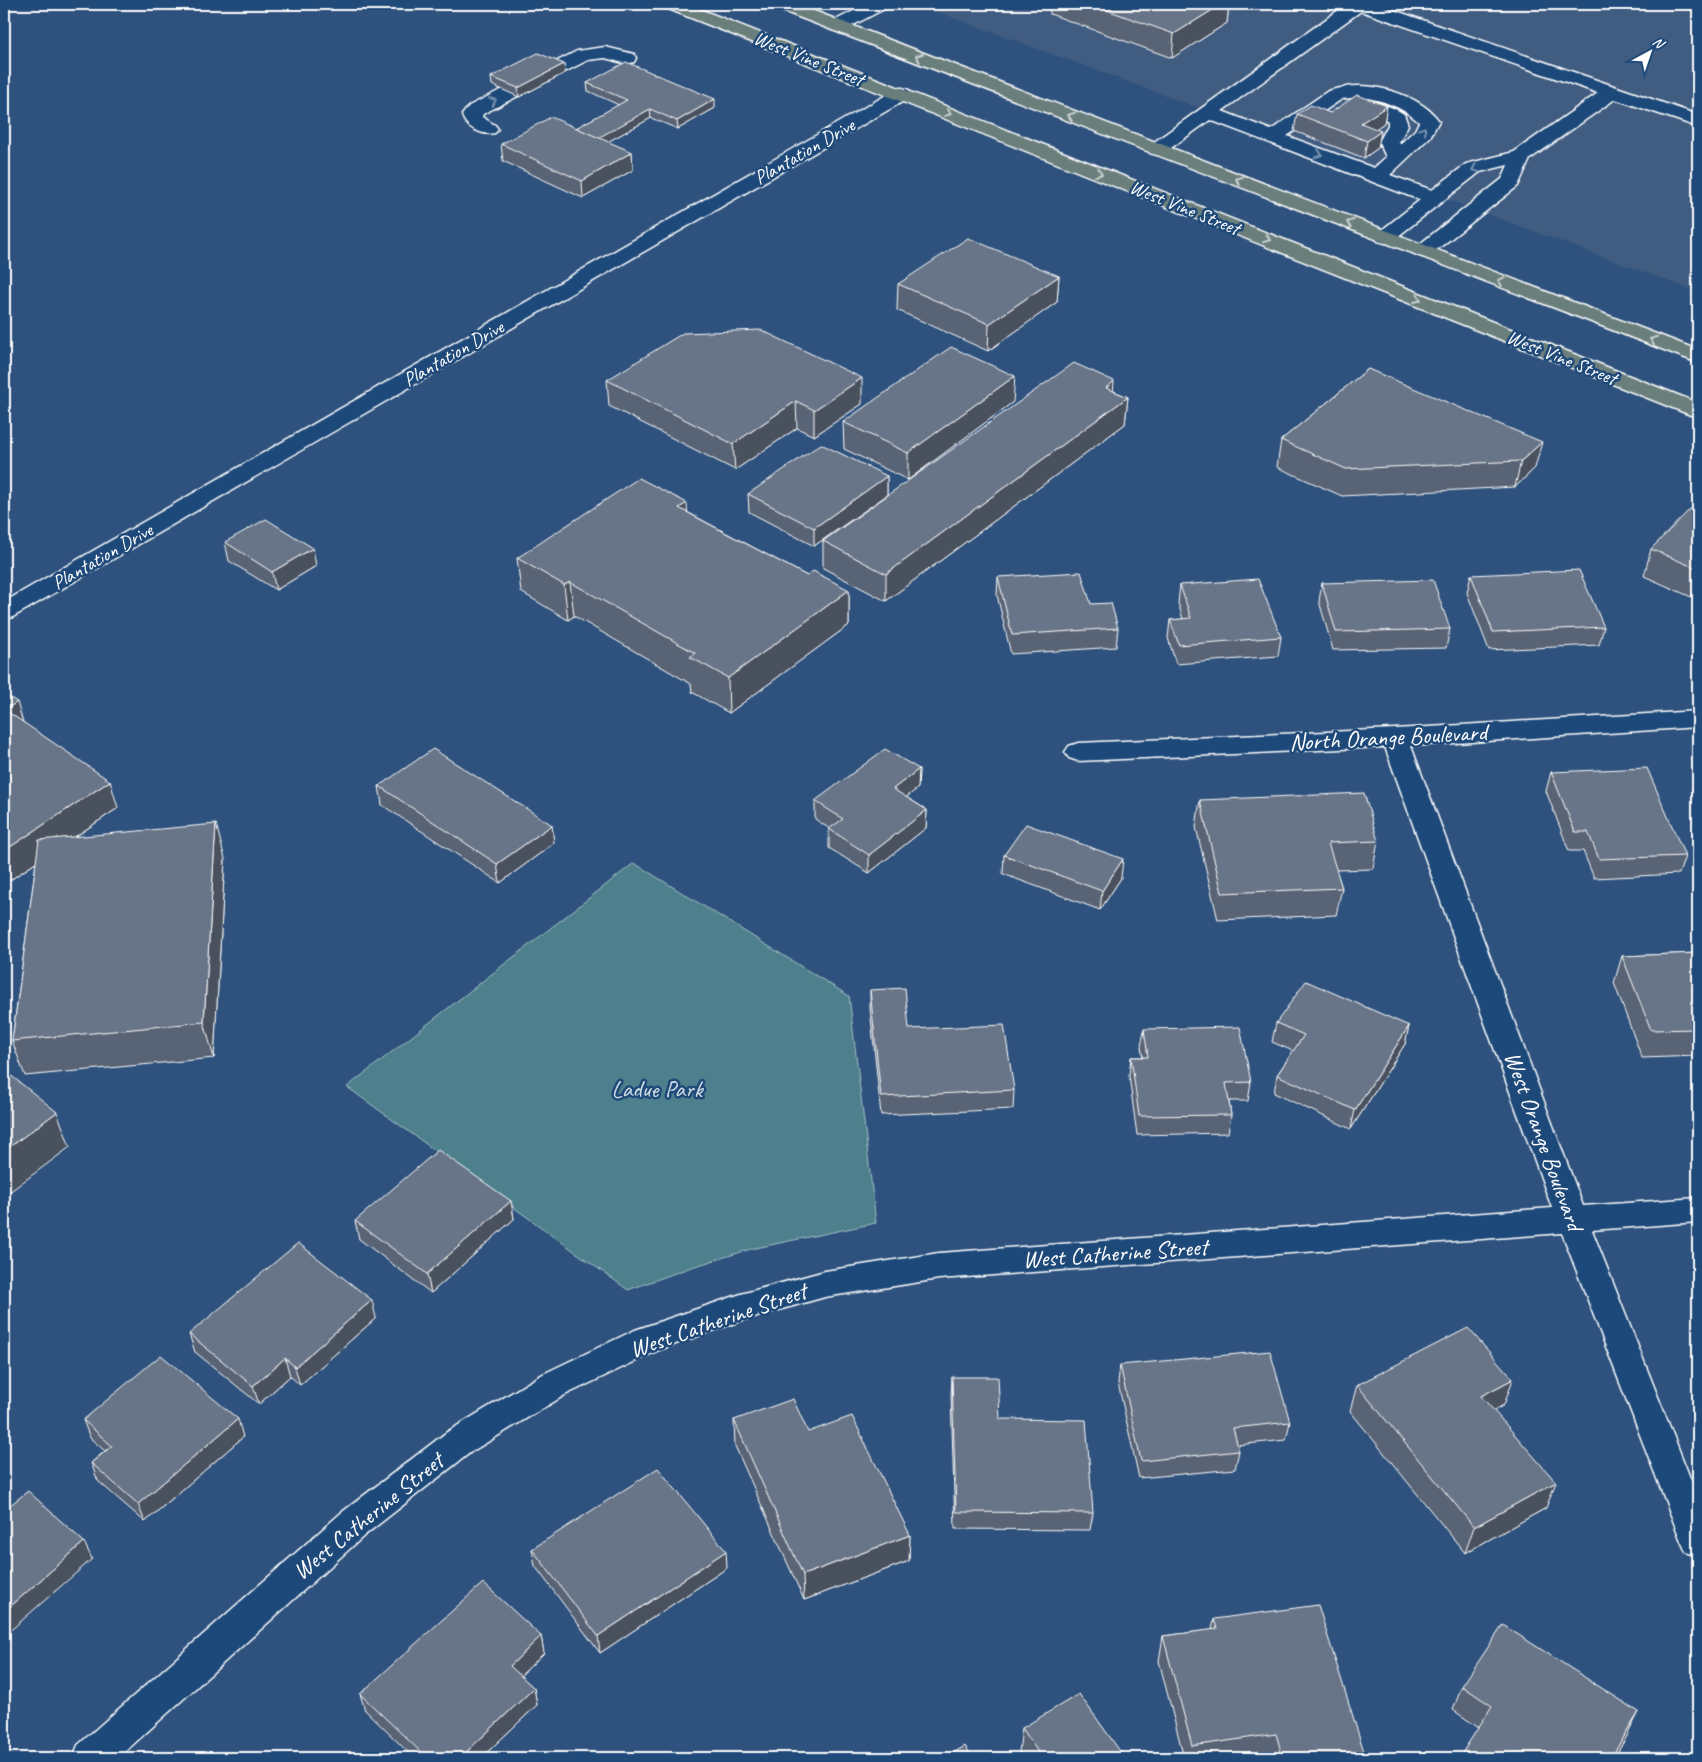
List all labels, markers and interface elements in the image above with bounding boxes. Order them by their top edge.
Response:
street label: West Vine Street [750,25,870,93]
north arrow [1624,28,1674,78]
text: N [1649,33,1669,53]
one-way arrow [915,53,924,64]
one-way arrow [488,97,497,107]
one-way arrow [944,107,952,117]
street label: Plantation Drive [749,112,860,190]
one-way arrow [1067,112,1076,122]
one-way arrow [1417,126,1427,135]
one-way arrow [1314,148,1323,158]
one-way arrow [1471,163,1480,174]
one-way arrow [1095,167,1103,177]
street label: West Vine Street [1126,174,1246,242]
one-way arrow [1235,176,1244,186]
one-way arrow [1346,219,1354,229]
one-way arrow [1262,233,1271,243]
one-way arrow [1497,277,1506,287]
one-way arrow [1413,293,1422,304]
street label: Plantation Drive [398,314,509,392]
street label: West Vine Street [1503,324,1623,392]
one-way arrow [1649,336,1658,346]
street label: Plantation Drive [47,517,158,595]
street label: North Orange Boulevard [1288,717,1491,757]
street label: West Orange Boulevard [1498,1047,1592,1238]
park label: Ladue Park [612,1074,705,1104]
street label: West Catherine Street [1022,1231,1211,1274]
street label: West Catherine Street [626,1275,813,1364]
street label: West Catherine Street [287,1444,452,1586]

